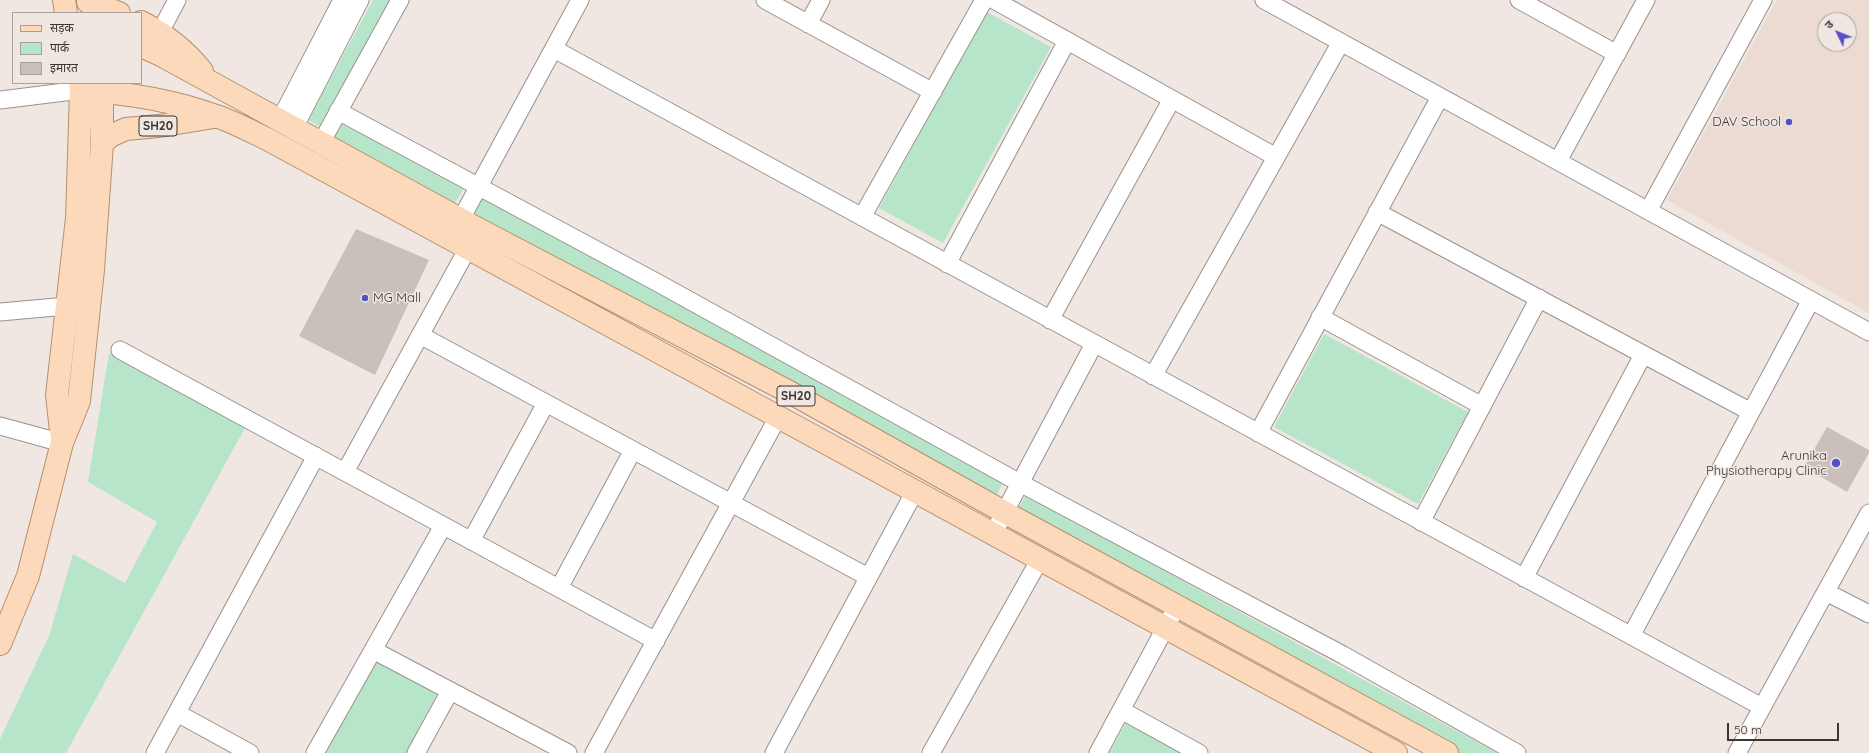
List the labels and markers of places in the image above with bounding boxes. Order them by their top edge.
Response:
place label: DAV School [1712,114,1781,130]
marker: DAV School [1784,117,1794,127]
place label: MG Mall [373,290,421,306]
marker: MG Mall [360,293,370,303]
place label: Arunika Physiotherapy Clinic [1706,448,1827,479]
marker: Arunika Physiotherapy Clinic [1830,457,1842,469]

